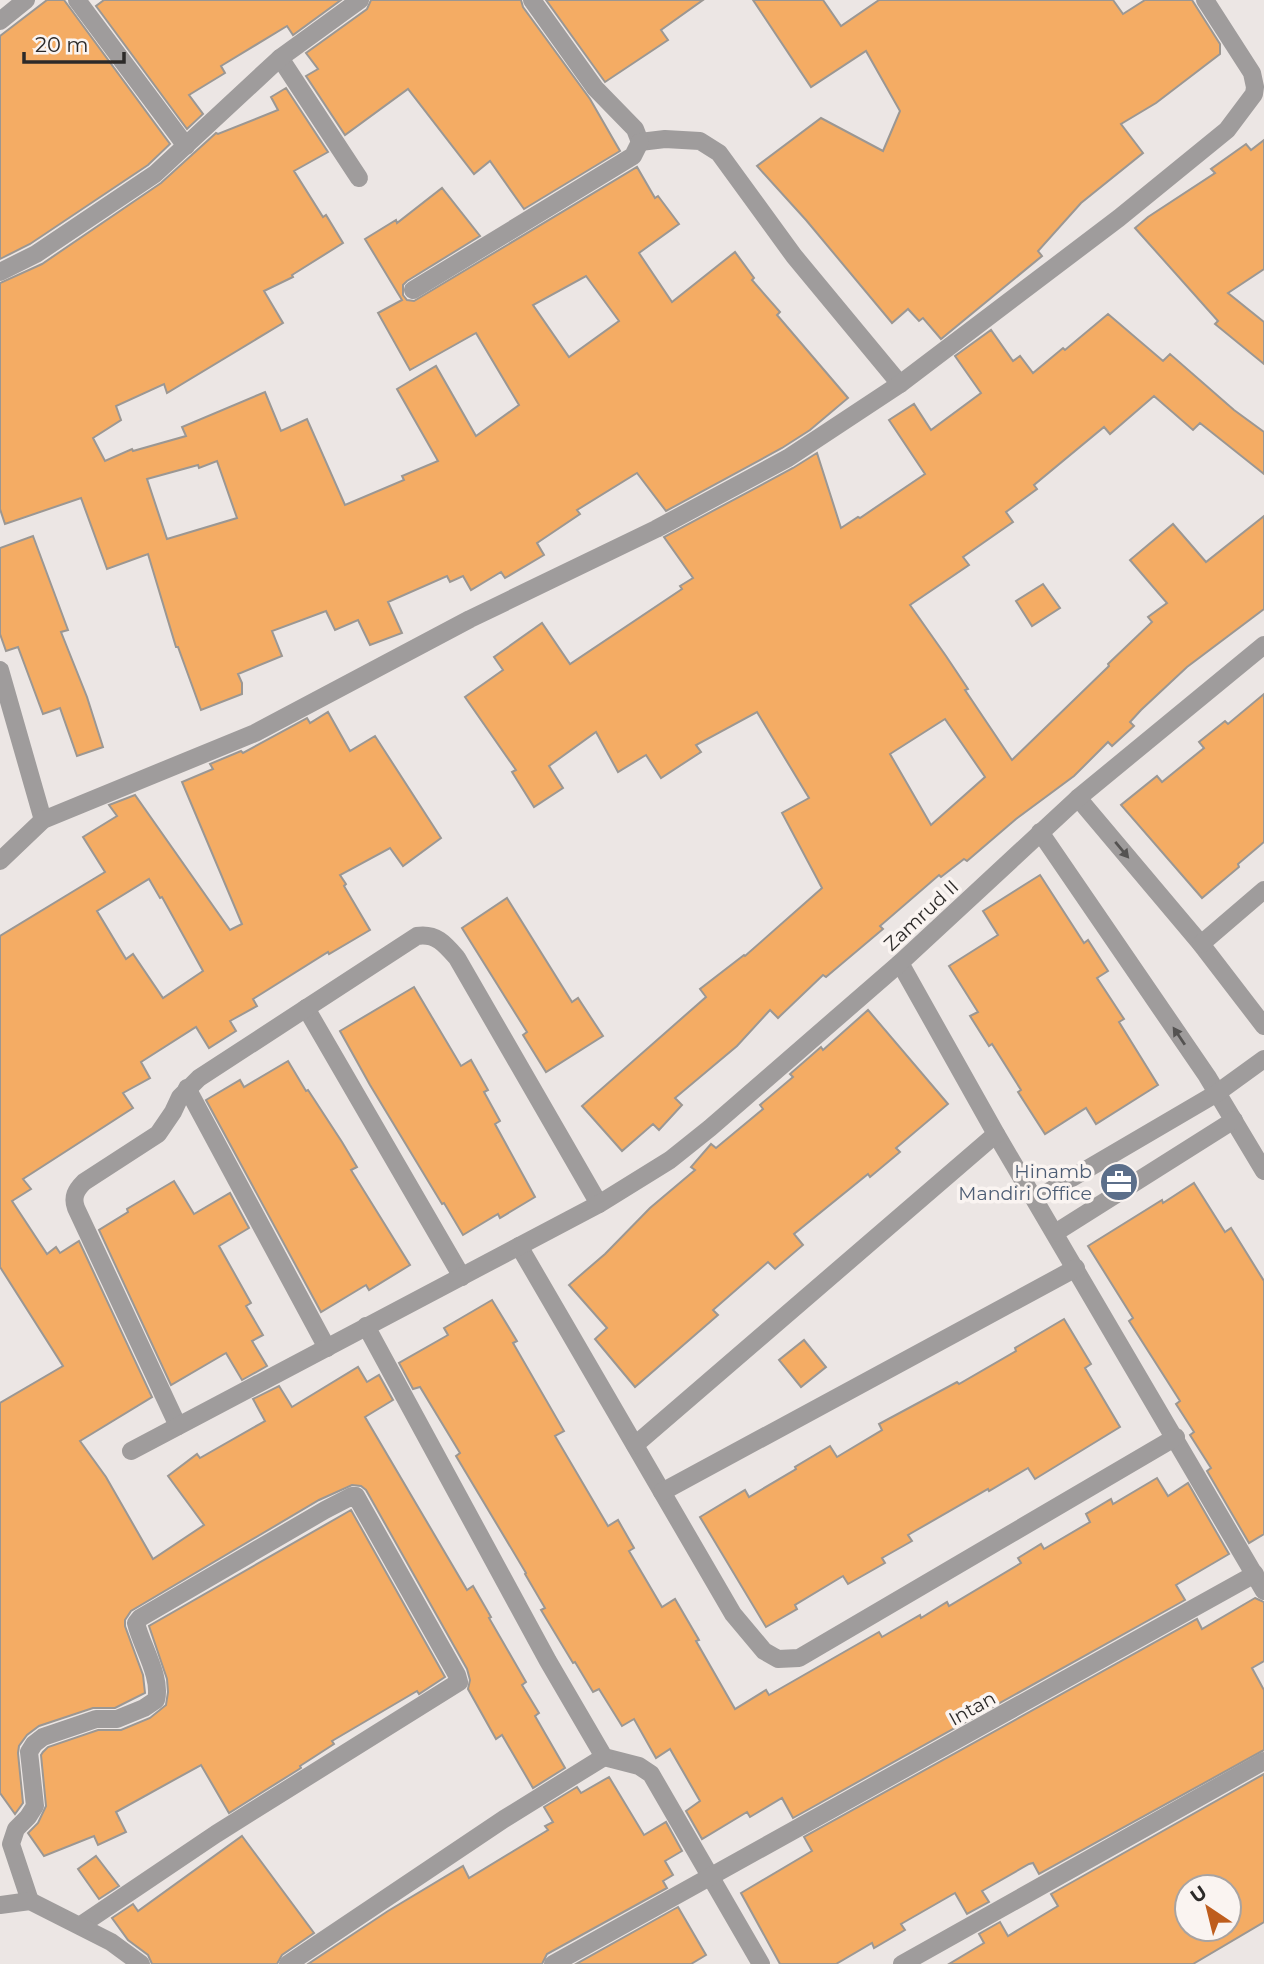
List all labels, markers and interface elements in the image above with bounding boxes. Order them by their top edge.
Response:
scale bar [24,21,124,65]
text: 20 m [35,32,89,57]
one-way arrow [1114,842,1129,859]
street label: Zamrud II [879,875,963,956]
one-way arrow [1172,1027,1186,1045]
place label: Hinamb Mandiri Office [958,1160,1092,1205]
office icon: Hinamb Mandiri Office [1098,1161,1140,1203]
street label: Intan [945,1686,1000,1731]
north arrow [1173,1873,1243,1943]
text: U [1186,1881,1211,1908]

